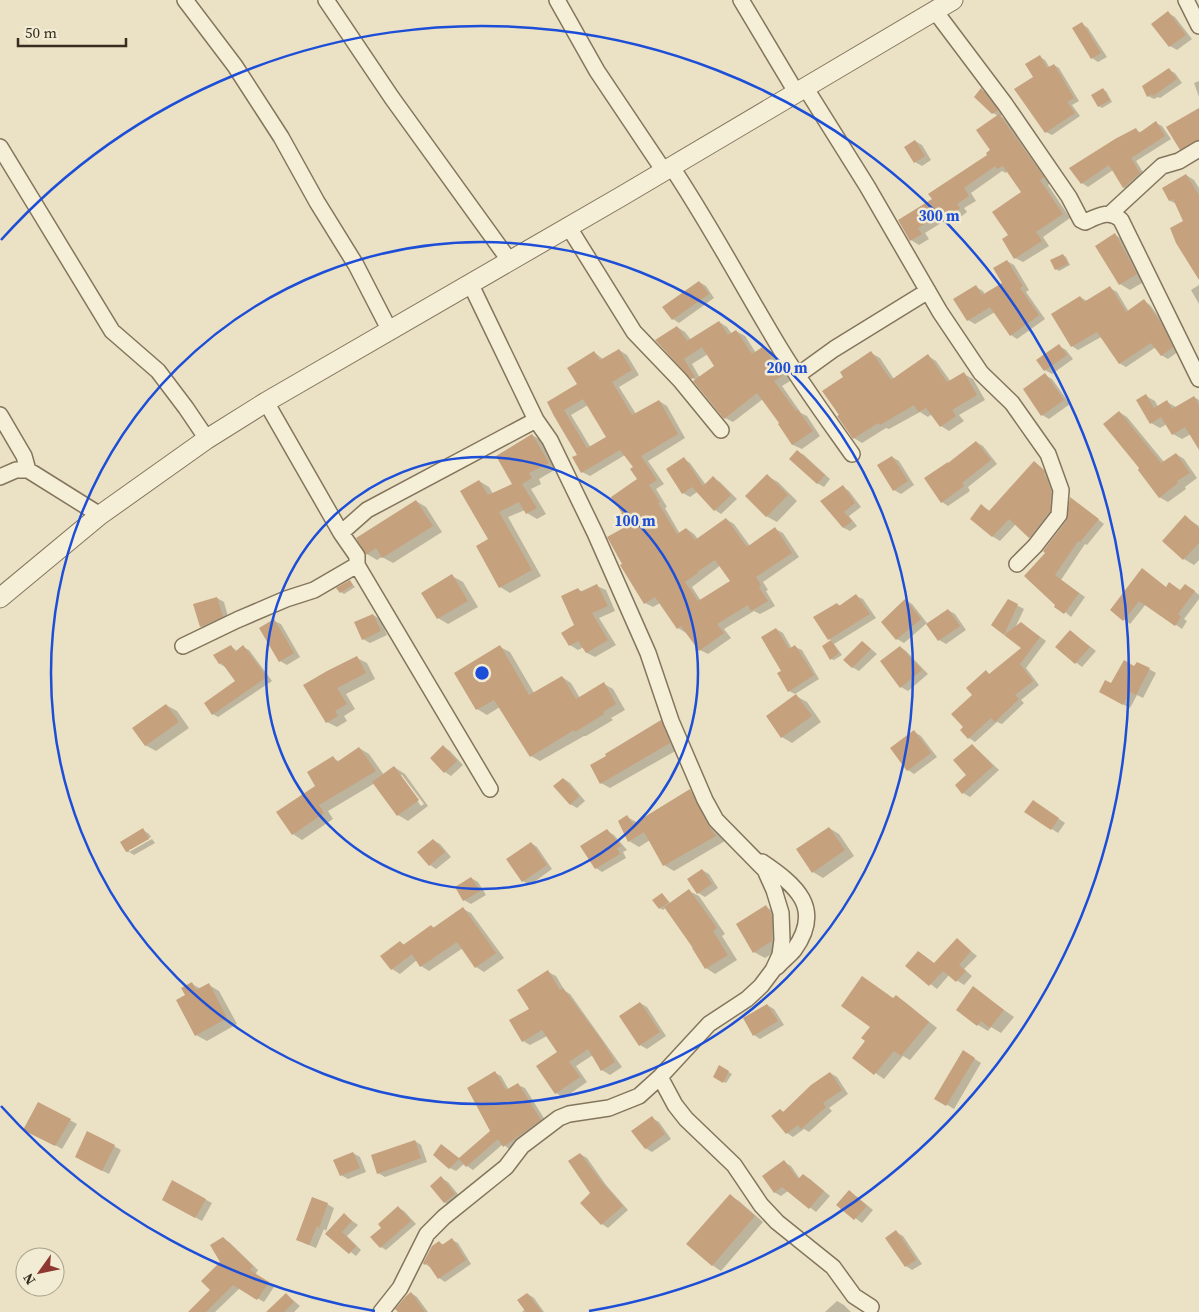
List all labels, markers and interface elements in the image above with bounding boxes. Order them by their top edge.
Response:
scale bar [18,15,125,47]
text: 50 m [25,22,57,43]
text: 300 m [918,205,960,226]
text: 200 m [766,357,808,378]
text: 100 m [614,510,656,531]
centre of rings [473,664,491,682]
north arrow [15,1247,65,1297]
text: N [18,1269,40,1289]

